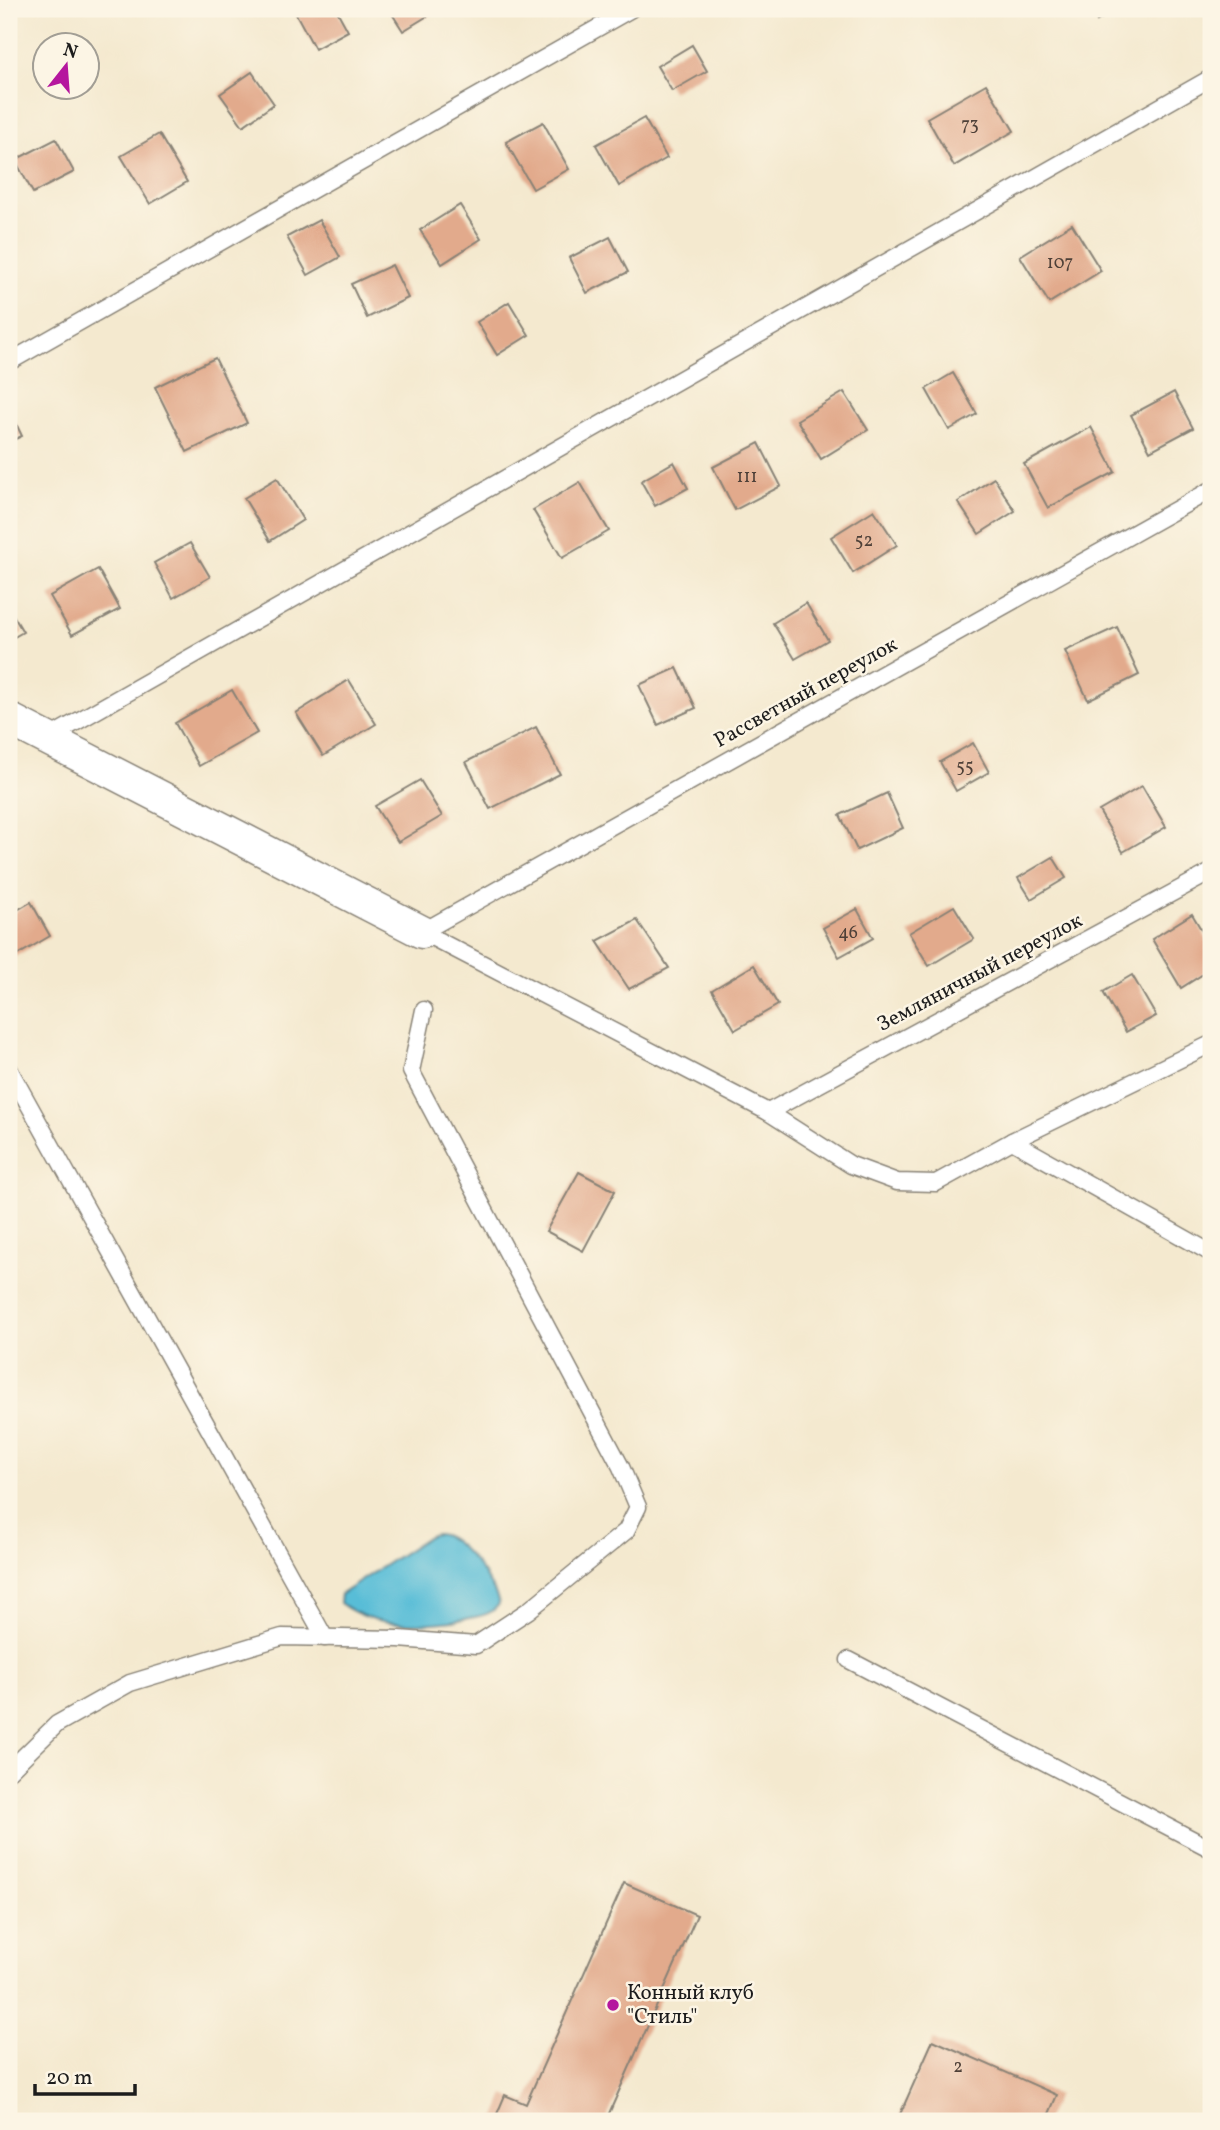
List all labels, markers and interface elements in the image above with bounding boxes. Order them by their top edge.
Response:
north arrow [32,32,102,102]
text: N [60,37,81,66]
house number: 73 [961,113,979,138]
house number: 107 [1047,251,1073,276]
house number: 111 [737,465,757,490]
house number: 52 [855,529,873,554]
street label: Рассветный переулок [709,630,903,756]
house number: 55 [956,755,974,780]
street label: Земляничный переулок [872,907,1088,1039]
house number: 46 [838,921,858,946]
place label: Конный клуб "Стиль" [627,1979,754,2032]
marker: Конный клуб "Стиль" [605,1997,621,2013]
scale bar [35,2053,135,2097]
house number: 2 [953,2055,963,2080]
text: 20 m [46,2064,92,2093]

